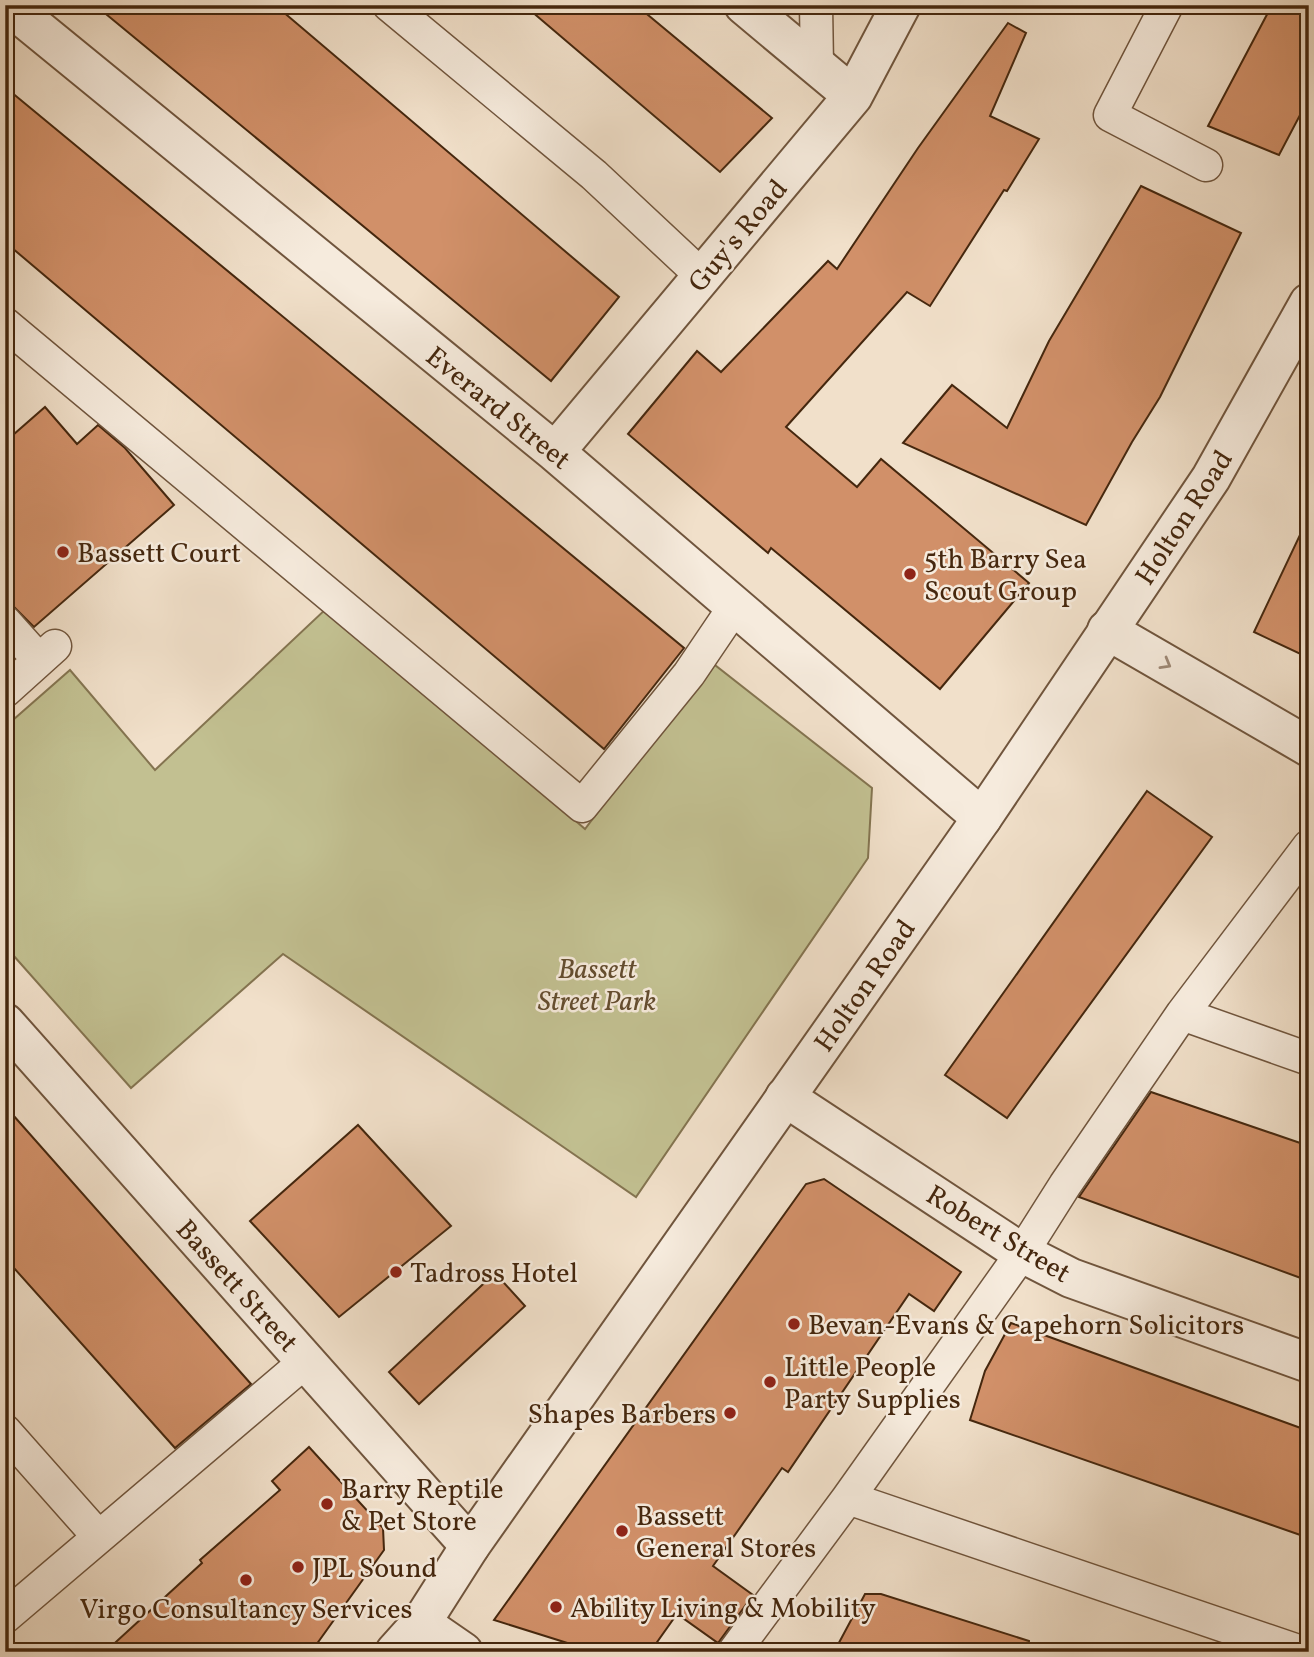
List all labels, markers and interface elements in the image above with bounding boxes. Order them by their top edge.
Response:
street label: Guy's Road [680,172,798,302]
street label: Everard Street [416,338,578,480]
street label: Holton Road [1127,443,1243,594]
place label: Bassett Court [77,535,241,574]
place label: 5th Barry Sea Scout Group [924,541,1087,612]
marker: Bassett Court [55,544,71,560]
marker: 5th Barry Sea Scout Group [902,566,918,582]
one-way arrow [1159,656,1171,669]
street label: Holton Road [806,912,926,1061]
park label: Bassett Street Park [538,951,656,1022]
street label: Robert Street [918,1177,1077,1294]
street label: Bassett Street [166,1212,307,1362]
place label: Tadross Hotel [410,1255,578,1294]
marker: Tadross Hotel [388,1264,404,1280]
place label: Bevan-Evans & Capehorn Solicitors [808,1307,1244,1346]
marker: Bevan-Evans & Capehorn Solicitors [786,1316,802,1332]
place label: Little People Party Supplies [784,1349,961,1420]
marker: Little People Party Supplies [762,1374,778,1390]
place label: Shapes Barbers [528,1396,716,1435]
marker: Shapes Barbers [722,1405,738,1421]
place label: Barry Reptile & Pet Store [341,1471,504,1542]
marker: Barry Reptile & Pet Store [319,1496,335,1512]
place label: Bassett General Stores [636,1498,816,1569]
marker: Bassett General Stores [614,1523,630,1539]
place label: JPL Sound [312,1550,437,1589]
marker: JPL Sound [290,1559,306,1575]
marker: Virgo Consultancy Services [238,1572,254,1588]
place label: Ability Living & Mobility [570,1590,876,1629]
place label: Virgo Consultancy Services [79,1591,413,1630]
marker: Ability Living & Mobility [548,1599,564,1615]

